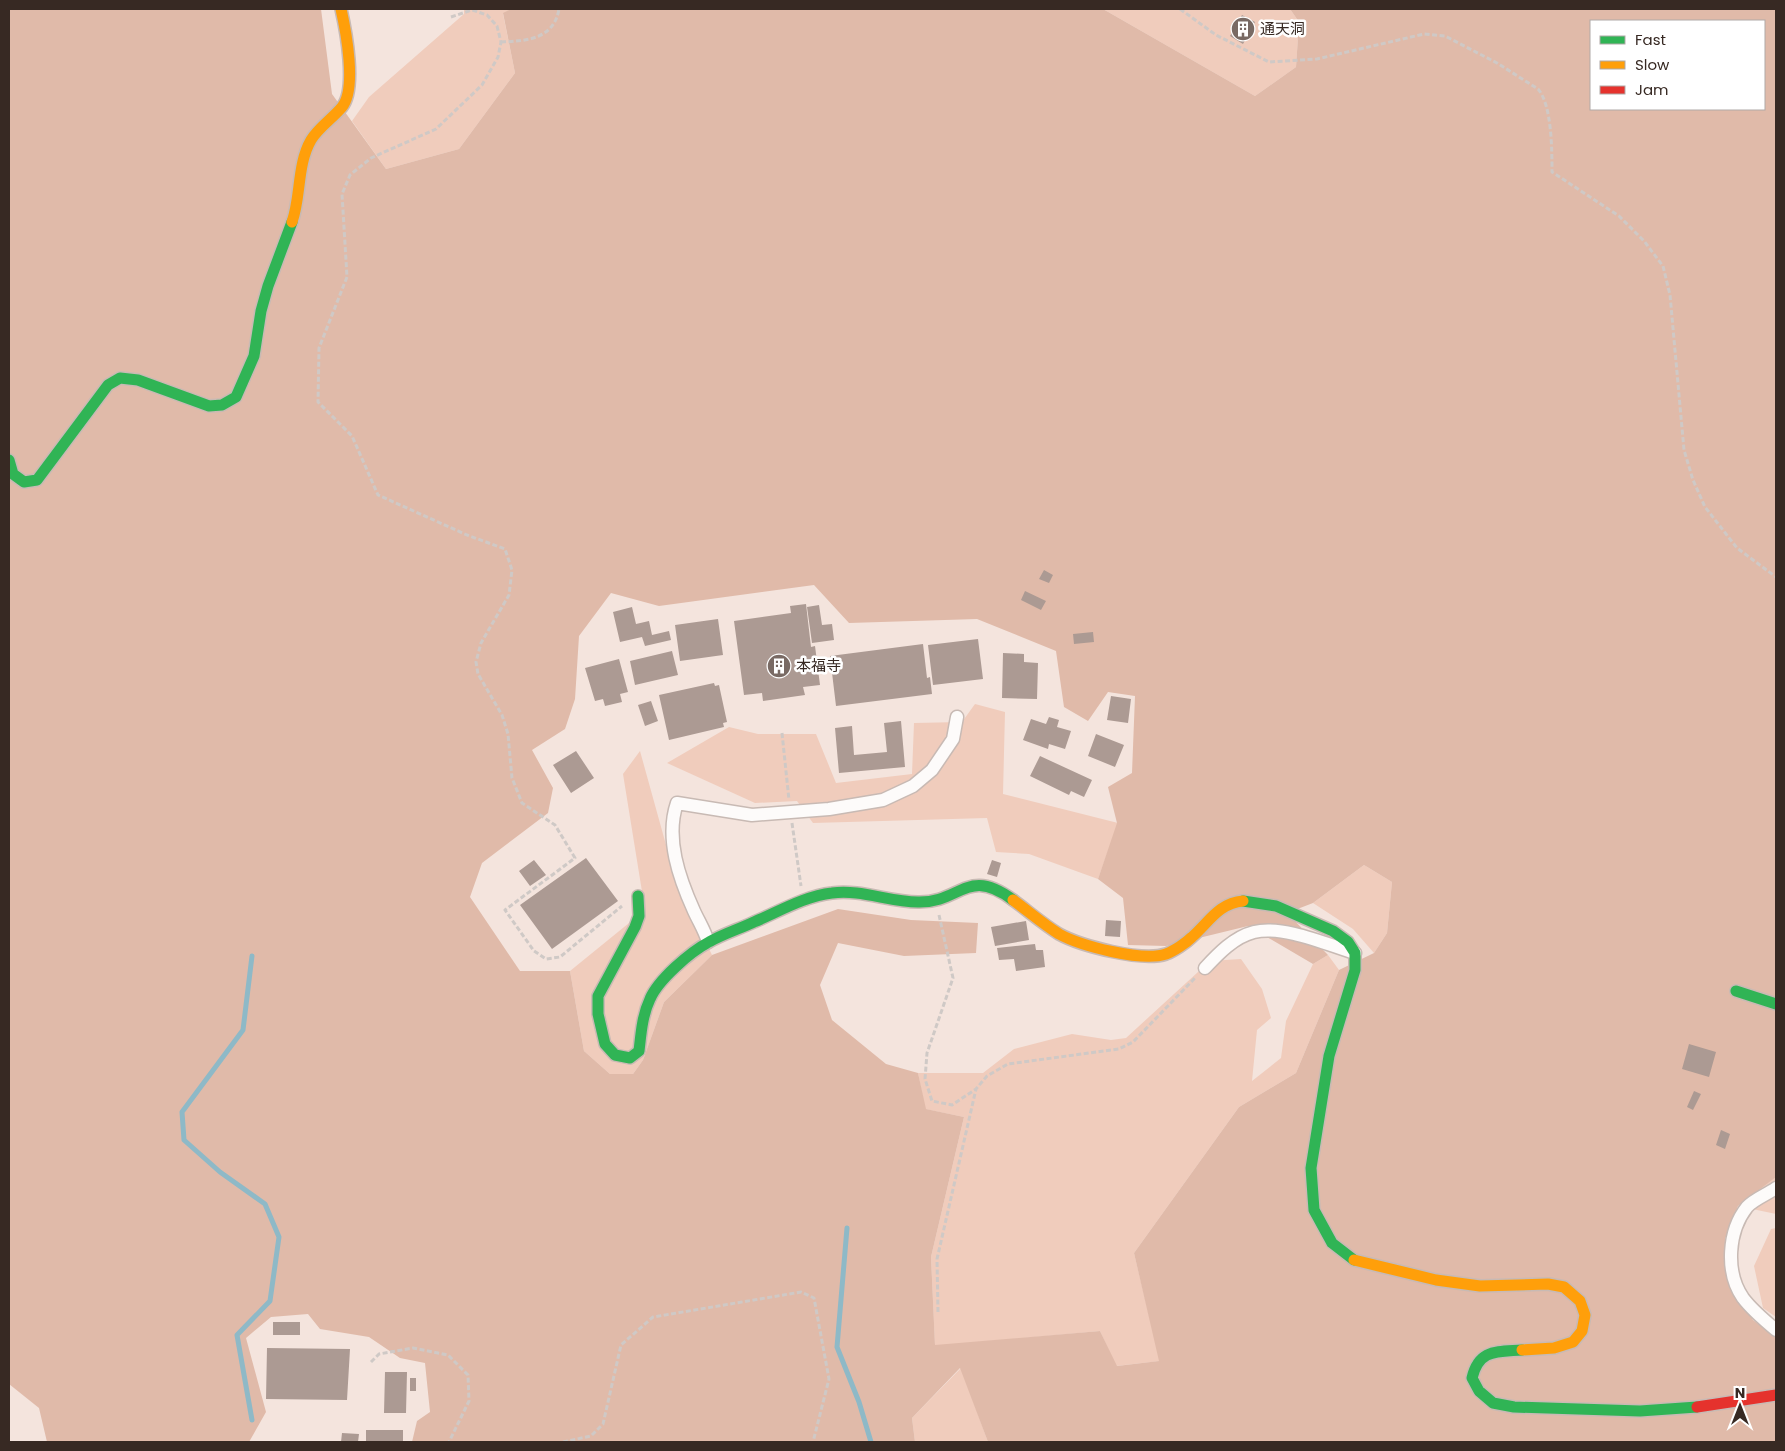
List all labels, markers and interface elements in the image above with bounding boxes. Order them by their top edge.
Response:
building icon: 通天洞 [1230,16,1256,42]
place label: 通天洞 [1260,18,1305,39]
legend [1590,20,1765,110]
text: Fast [1635,29,1666,50]
text: Slow [1635,54,1670,75]
text: Jam [1635,79,1669,100]
building icon: 本福寺 [766,653,792,679]
place label: 本福寺 [796,655,841,676]
north arrow [1715,1381,1765,1431]
text: N [1735,1383,1745,1403]

